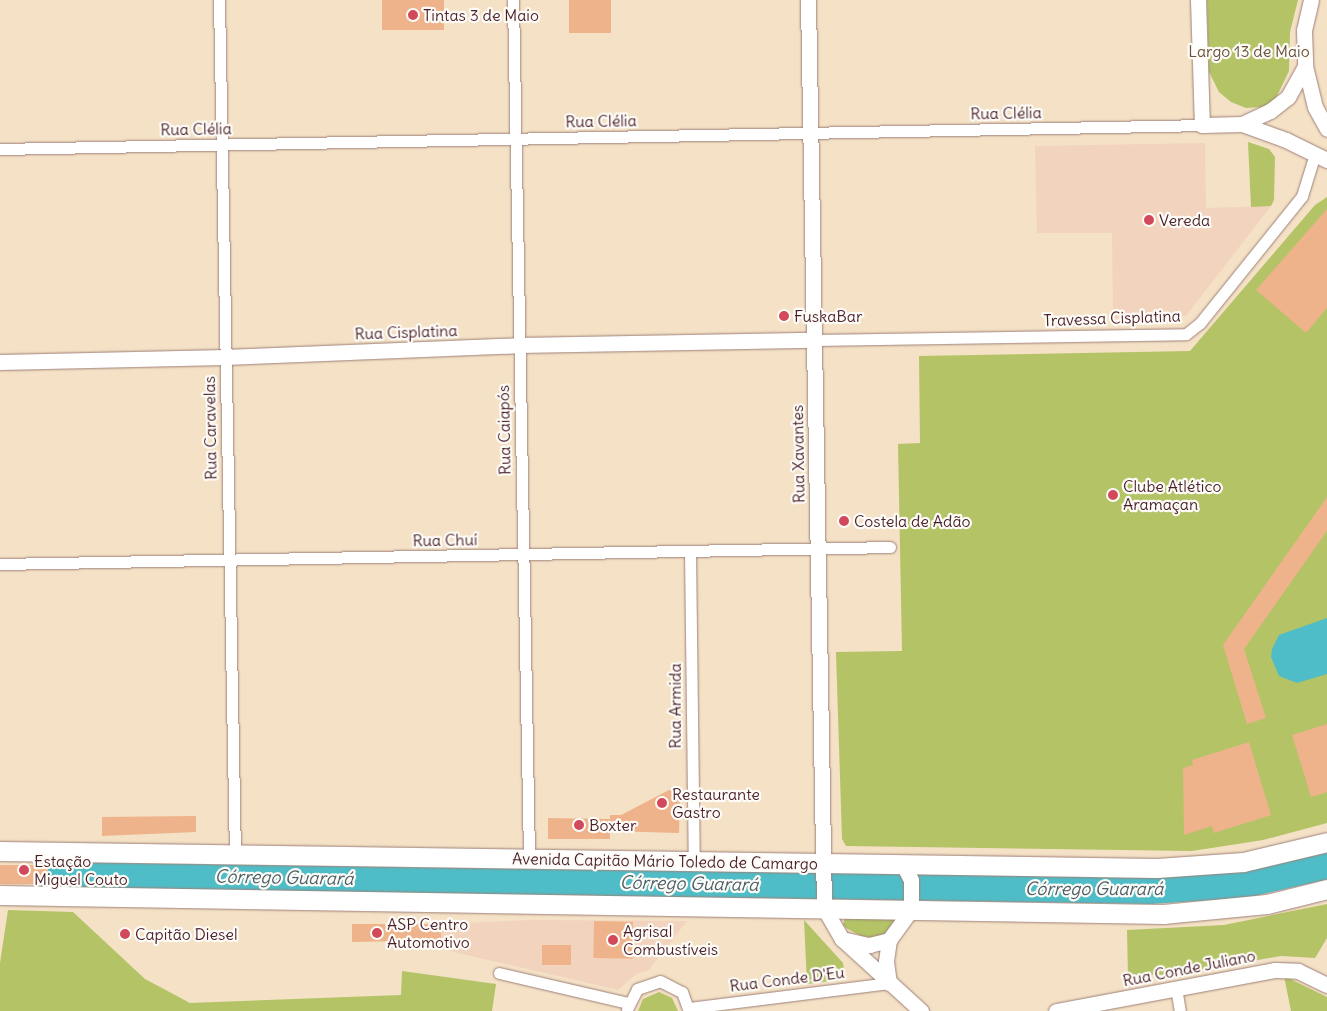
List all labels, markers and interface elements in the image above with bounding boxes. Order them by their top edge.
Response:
place label: Tintas 3 de Maio [423,5,539,25]
marker: Tintas 3 de Maio [407,9,419,21]
park label: Largo 13 de Maio [1188,41,1310,61]
street label: Rua Clélia [970,103,1042,123]
street label: Rua Clélia [565,111,637,131]
street label: Rua Clélia [160,119,232,139]
place label: Vereda [1159,210,1210,230]
marker: Vereda [1143,214,1155,226]
place label: FuskaBar [794,306,862,326]
street label: Travessa Cisplatina [1043,306,1181,330]
marker: FuskaBar [778,310,790,322]
street label: Rua Cisplatina [354,321,458,343]
street label: Rua Caravelas [199,376,221,480]
street label: Rua Caiapós [494,385,514,475]
street label: Rua Xavantes [788,405,808,503]
place label: Clube Atlético Aramaçan [1123,476,1221,514]
marker: Clube Atlético Aramaçan [1107,489,1119,501]
place label: Costela de Adão [854,511,970,531]
marker: Costela de Adão [838,515,850,527]
street label: Rua Chuí [412,530,478,550]
street label: Rua Armida [665,663,685,749]
place label: Restaurante Gastro [672,784,760,822]
marker: Restaurante Gastro [656,797,668,809]
place label: Boxter [589,815,636,835]
marker: Boxter [573,819,585,831]
street label: Avenida Capitão Mário Toledo de Camargo [512,849,818,873]
place label: Estação Miguel Couto [34,851,128,889]
marker: Estação Miguel Couto [18,864,30,876]
water label: Córrego Guarará [215,866,353,890]
water label: Córrego Guarará [620,872,758,896]
water label: Córrego Guarará [1025,878,1163,900]
place label: ASP Centro Automotivo [387,914,470,952]
place label: Agrisal Combustíveis [623,921,718,959]
place label: Capitão Diesel [135,924,238,944]
marker: ASP Centro Automotivo [371,927,383,939]
marker: Capitão Diesel [119,928,131,940]
marker: Agrisal Combustíveis [607,934,619,946]
street label: Rua Conde Juliano [1121,946,1257,990]
street label: Rua Conde D'Eu [728,962,846,996]

